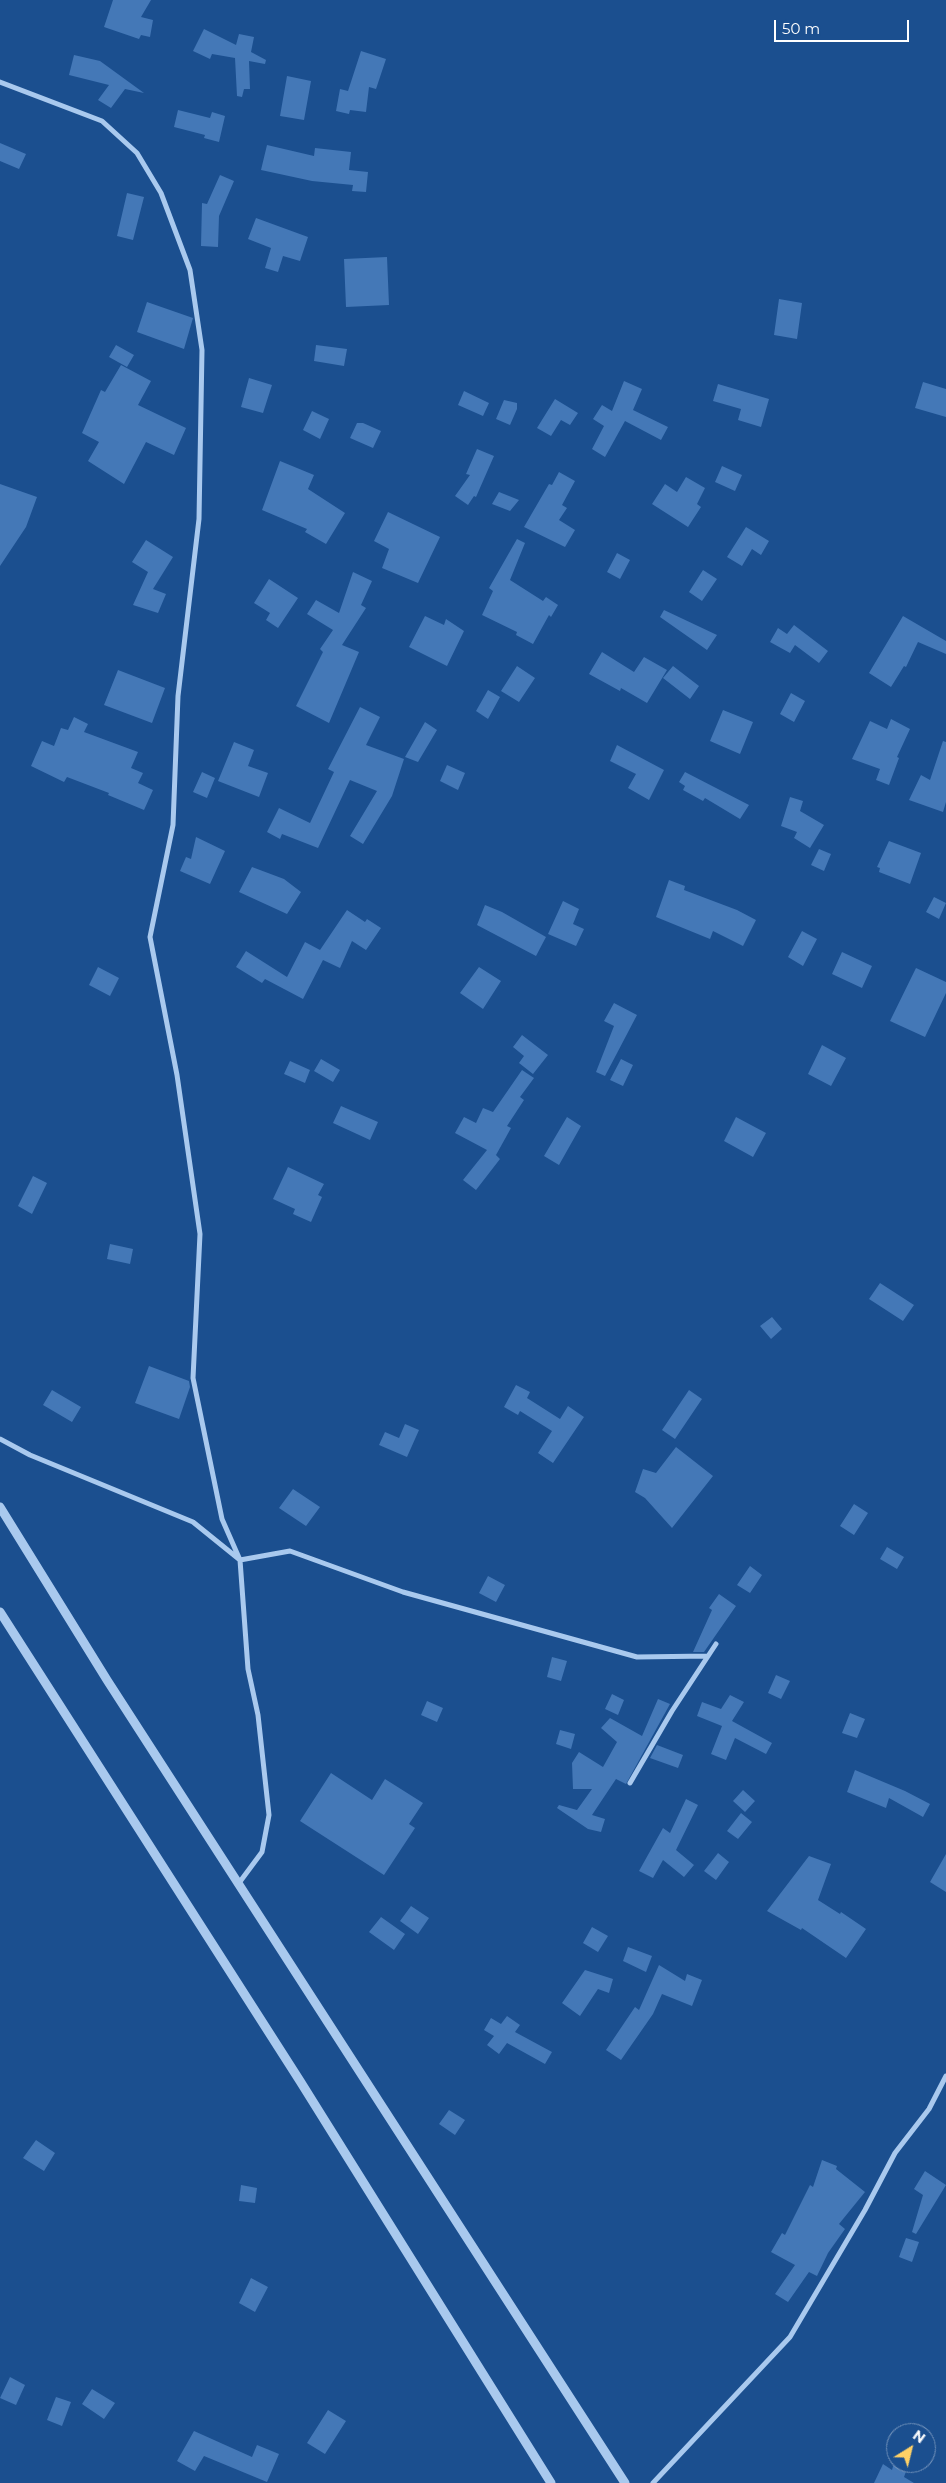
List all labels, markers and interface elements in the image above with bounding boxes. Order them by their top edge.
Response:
scale bar [776,10,911,42]
text: 50 m [782,19,820,38]
north arrow [886,2423,936,2473]
text: N [909,2426,929,2447]

